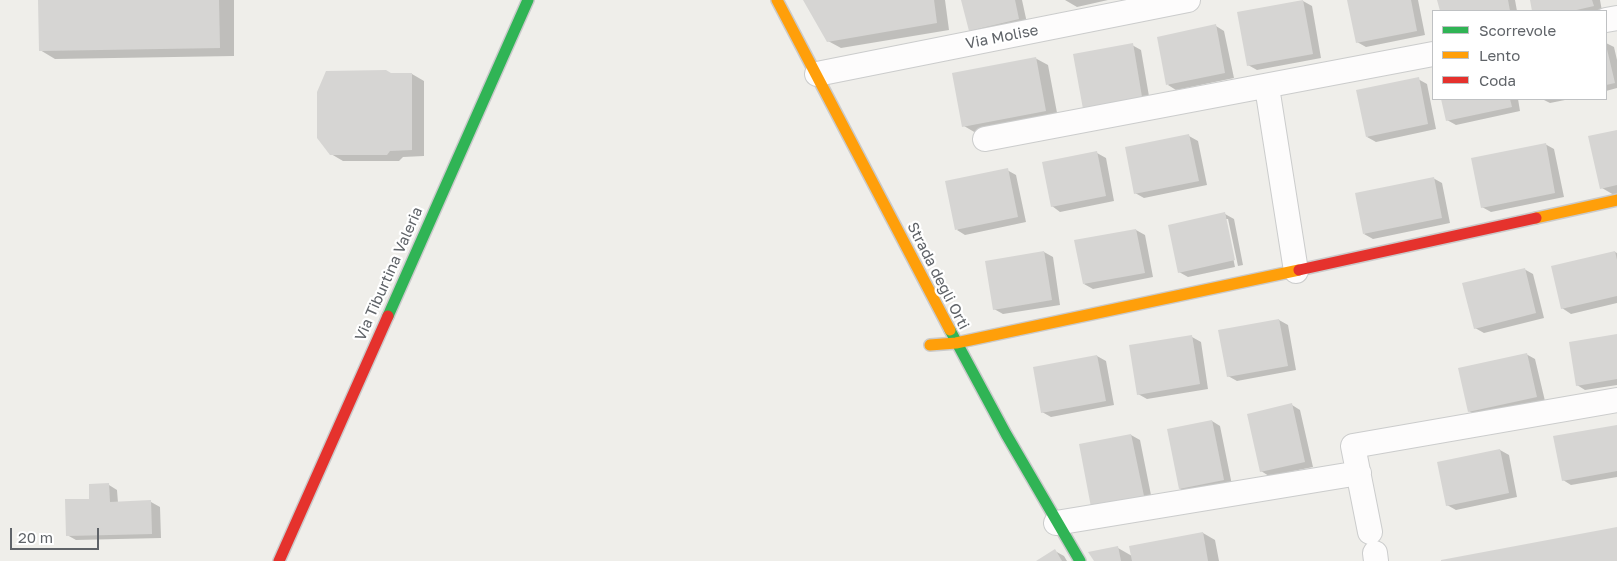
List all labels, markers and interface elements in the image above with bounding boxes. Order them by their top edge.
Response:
legend [1432,10,1607,100]
street label: Via Molise [964,21,1040,53]
text: Scorrevole [1479,21,1556,39]
text: Lento [1479,46,1520,64]
text: Coda [1479,71,1516,89]
street label: Via Tiburtina Valeria [351,204,427,344]
street label: Strada degli Orti [903,219,973,333]
scale bar [12,518,101,550]
text: 20 m [18,528,53,546]

